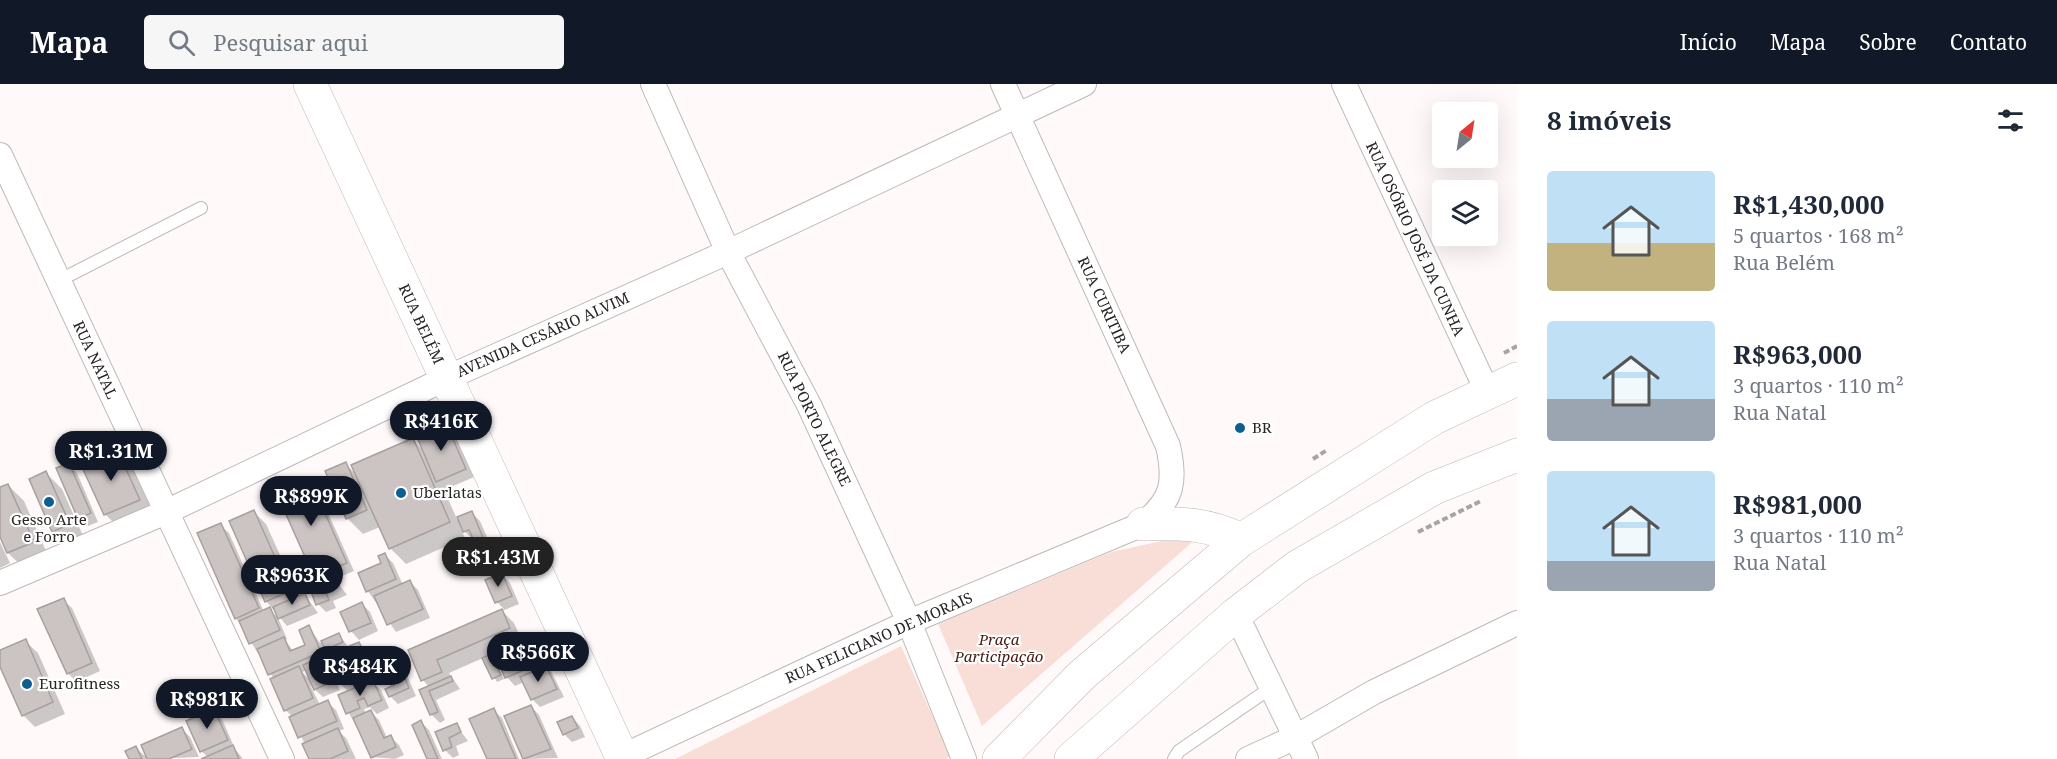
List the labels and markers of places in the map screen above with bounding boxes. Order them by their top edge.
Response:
pin: R$416K [392,401,490,452]
place label: BR [1252,417,1272,437]
marker: BR [1233,421,1247,435]
pin: R$1.31M [56,431,166,482]
pin: R$899K [262,476,360,527]
place label: Uberlatas [413,482,482,502]
marker: Uberlatas [394,486,408,500]
marker: Gesso Arte e Forro [42,495,56,509]
place label: Gesso Arte e Forro [11,509,87,546]
pin: R$1.43M [443,537,553,588]
pin: R$963K [243,555,341,606]
pin: R$566K [489,632,587,683]
pin: R$484K [311,646,409,697]
place label: Eurofitness [39,673,120,693]
marker: Eurofitness [20,677,34,691]
pin: R$981K [158,679,256,730]

